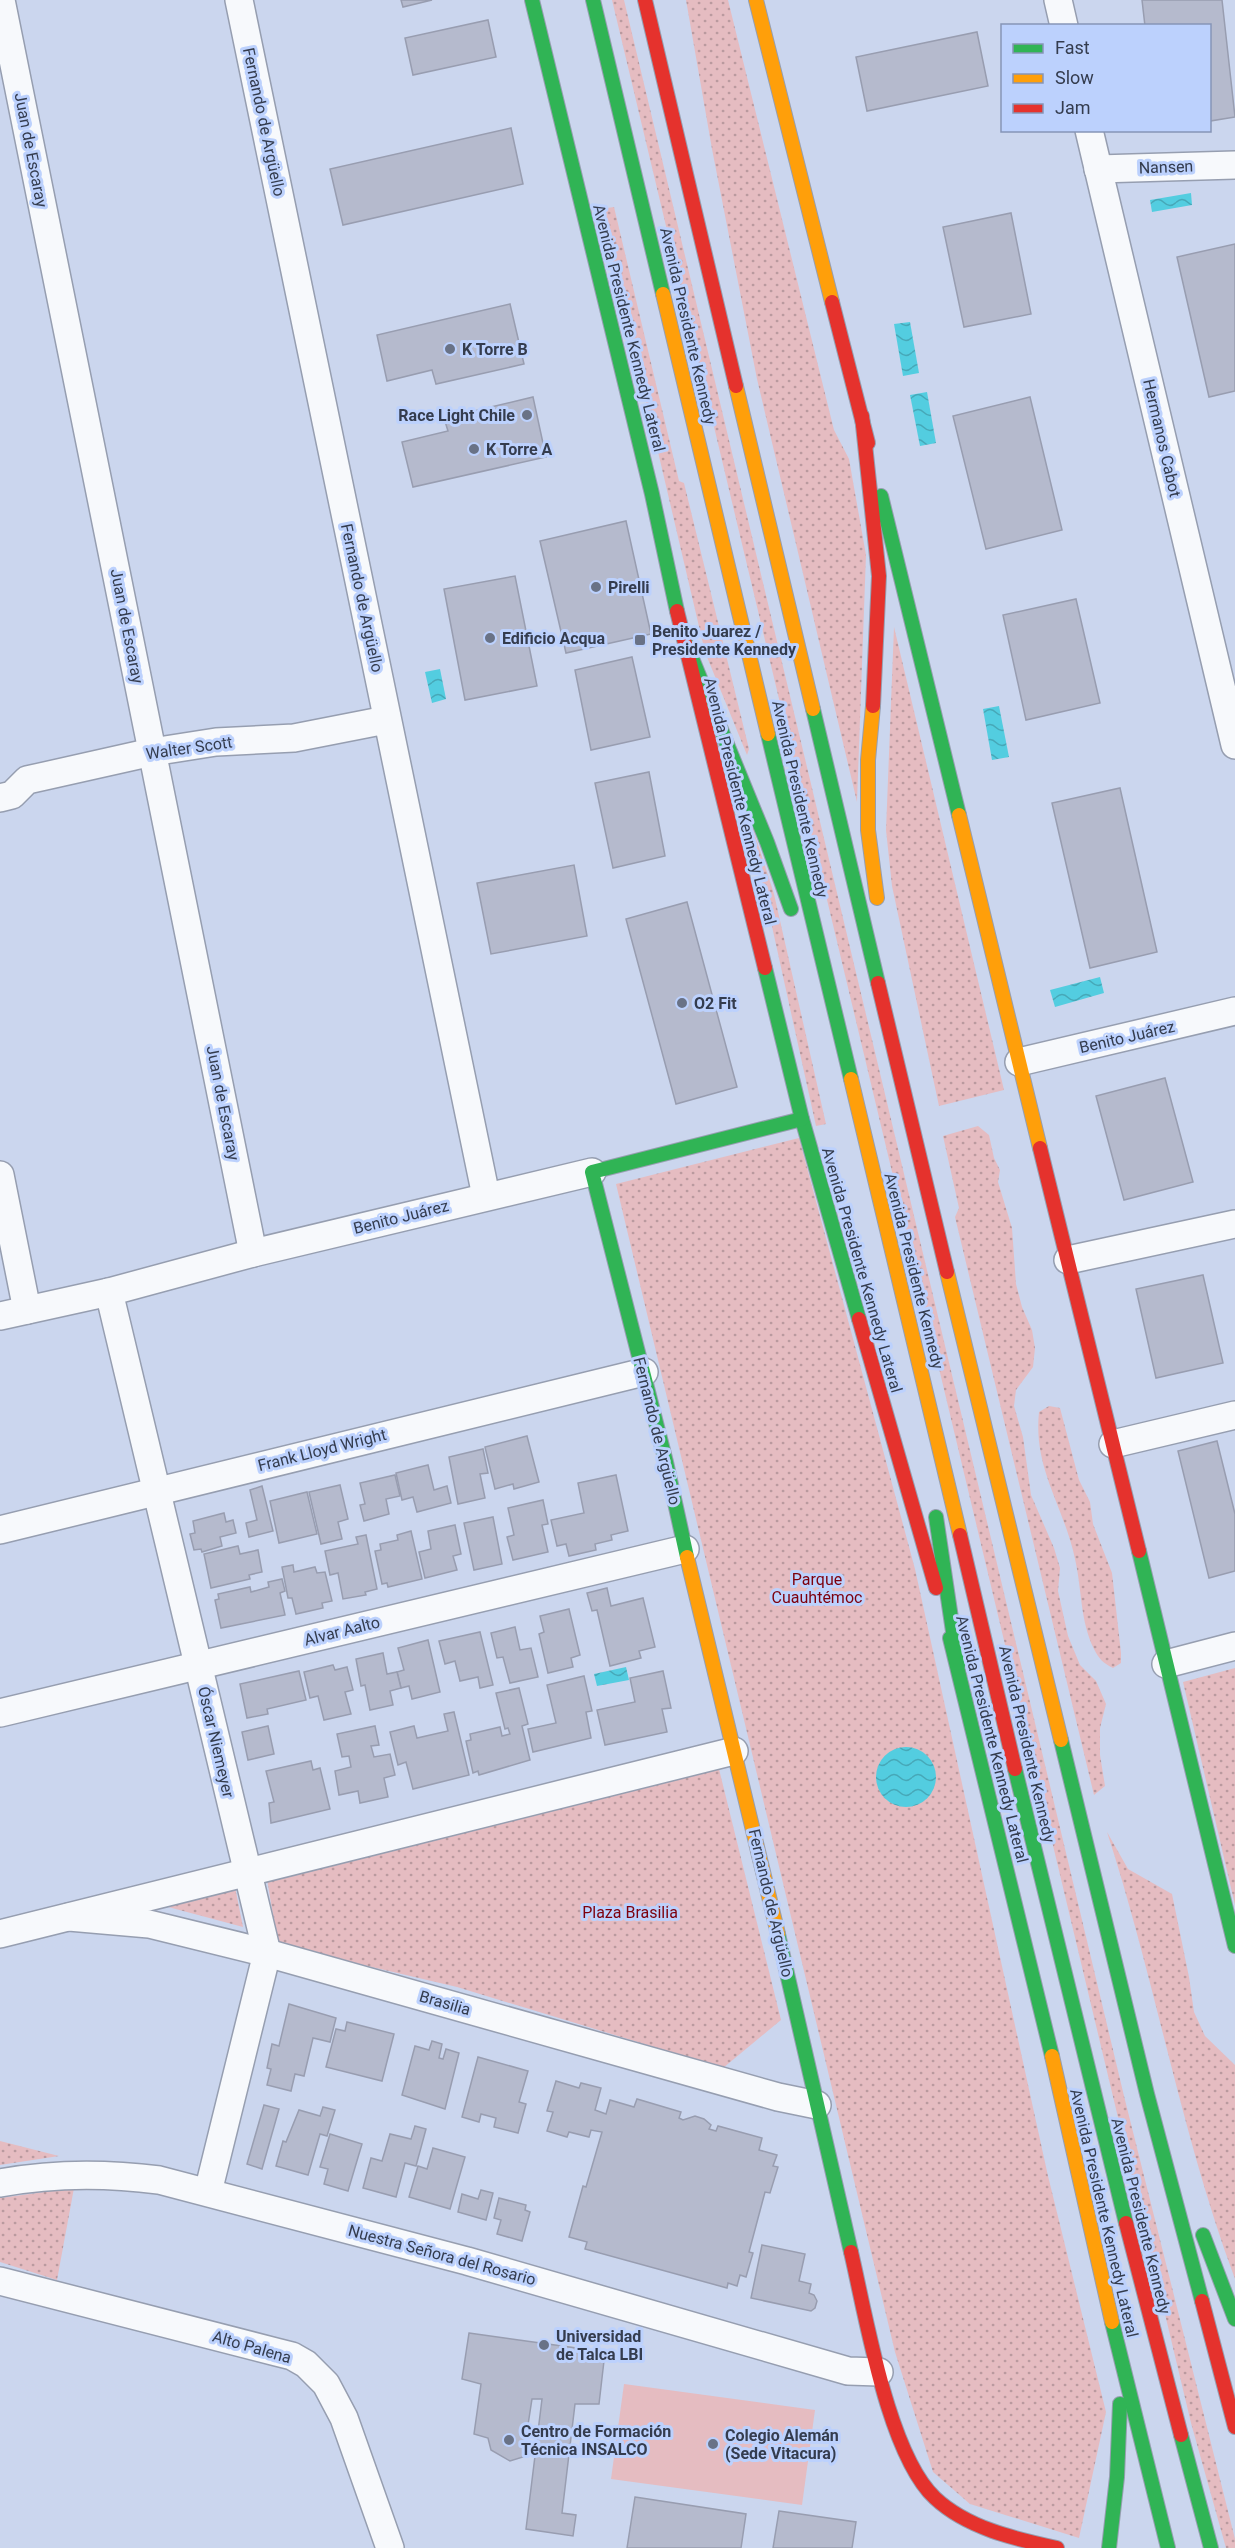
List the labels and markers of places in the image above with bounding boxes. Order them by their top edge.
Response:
place label: K Torre B [462,340,528,359]
marker: K Torre B [443,342,457,356]
place label: Race Light Chile [398,406,515,425]
marker: Race Light Chile [520,408,534,422]
place label: K Torre A [486,440,553,459]
marker: K Torre A [467,442,481,456]
place label: Pirelli [608,578,650,597]
marker: Pirelli [589,580,603,594]
place label: Benito Juarez / Presidente Kennedy [652,622,797,659]
place label: Edificio Acqua [502,629,606,648]
marker: Edificio Acqua [483,631,497,645]
marker: Benito Juarez / Presidente Kennedy [633,633,647,647]
place label: O2 Fit [694,994,737,1013]
marker: O2 Fit [675,996,689,1010]
place label: Universidad de Talca LBI [556,2327,643,2364]
marker: Universidad de Talca LBI [537,2338,551,2352]
place label: Centro de Formación Técnica INSALCO [521,2422,671,2459]
place label: Colegio Alemán (Sede Vitacura) [725,2426,839,2463]
marker: Centro de Formación Técnica INSALCO [502,2433,516,2447]
marker: Colegio Alemán (Sede Vitacura) [706,2437,720,2451]

